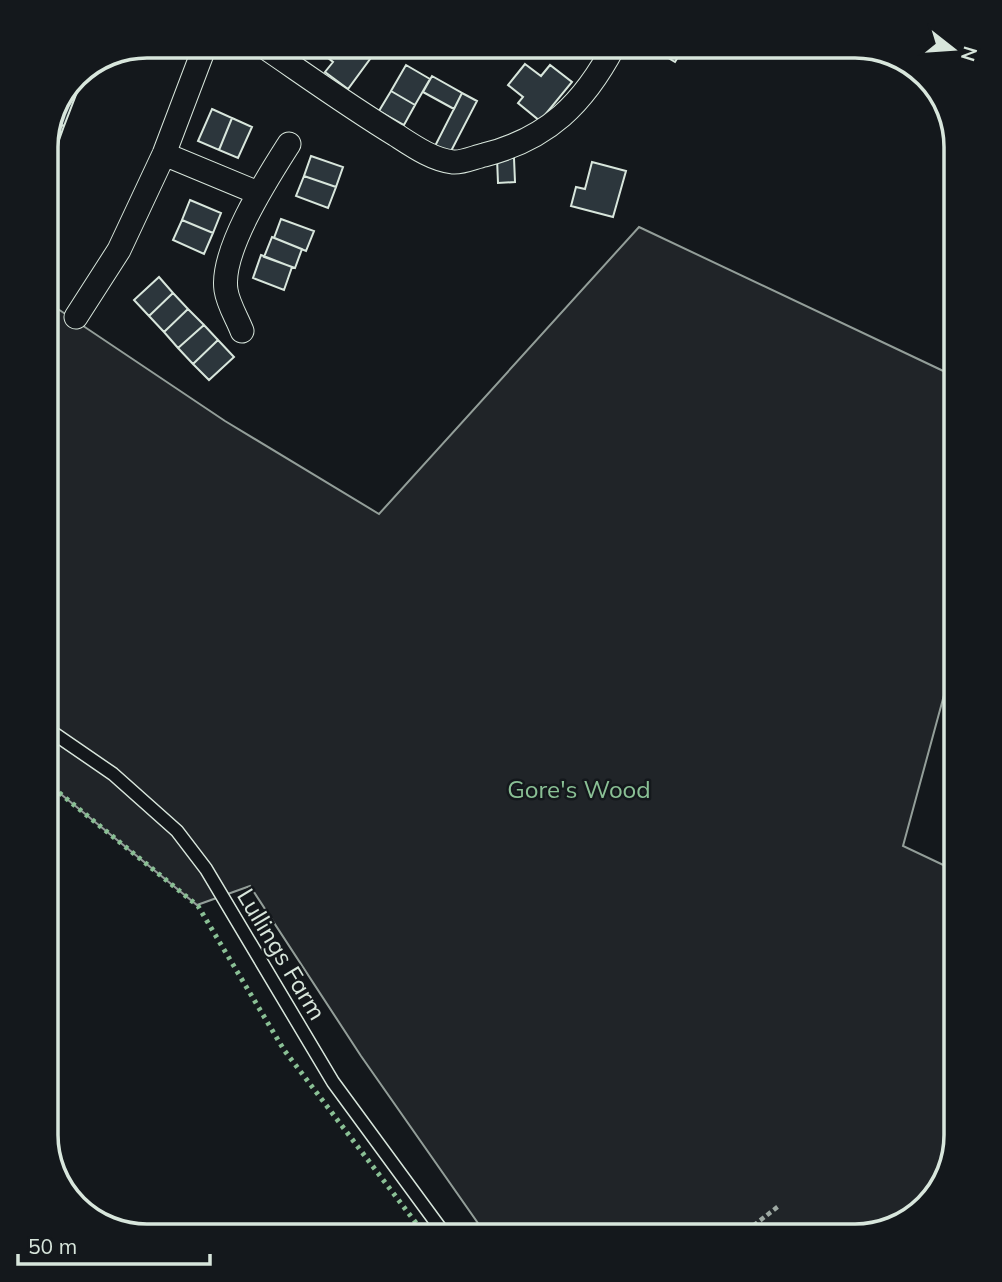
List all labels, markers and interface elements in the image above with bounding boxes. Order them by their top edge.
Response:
north arrow [918,14,988,84]
text: N [956,44,983,64]
park label: Gore's Wood [507,774,651,804]
street label: Lullings Farm [231,883,333,1025]
scale bar [18,1222,210,1266]
text: 50 m [28,1233,77,1259]

